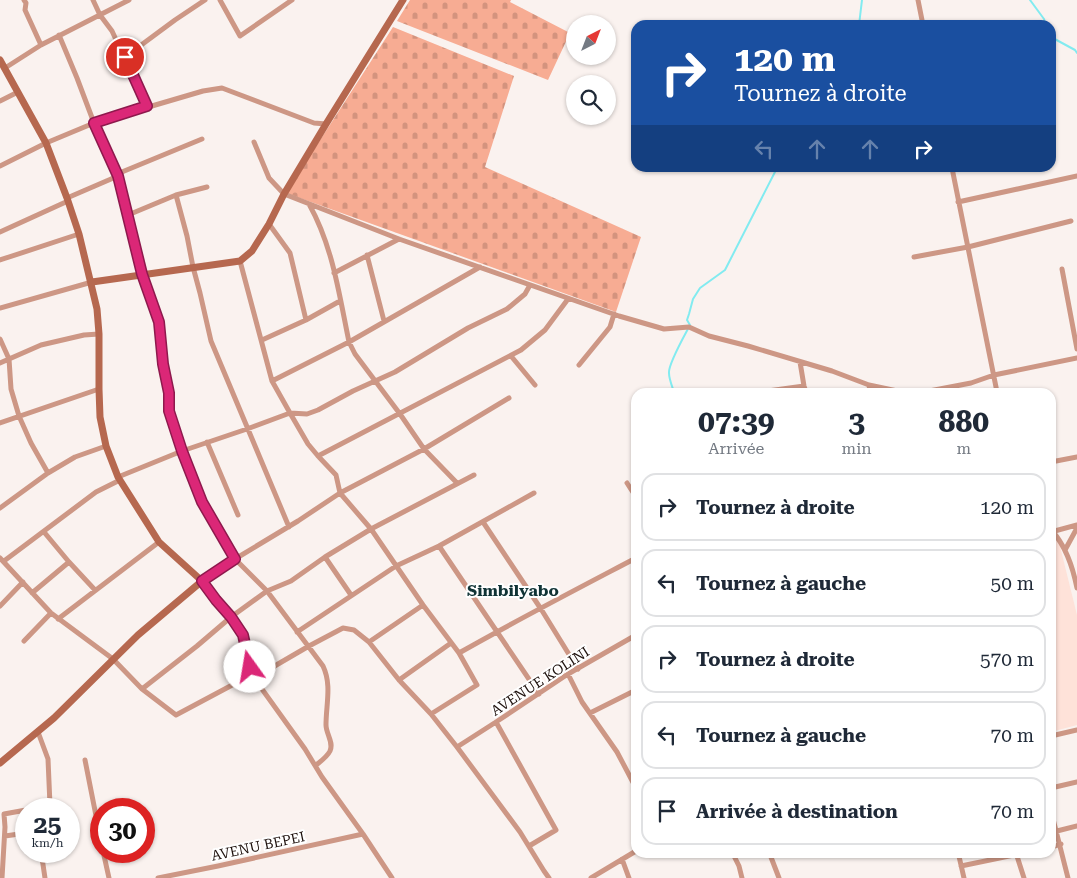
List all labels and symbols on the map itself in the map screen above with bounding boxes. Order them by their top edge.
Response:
north arrow [566,15,616,65]
pin [104,36,146,78]
district label: Simbilyabo [467,581,559,600]
position arrow [223,640,275,692]
street label: AVENUE KOLINI [488,643,592,719]
speed limit sign: 30 [90,798,155,863]
street label: AVENU BEPEI [210,828,306,864]

